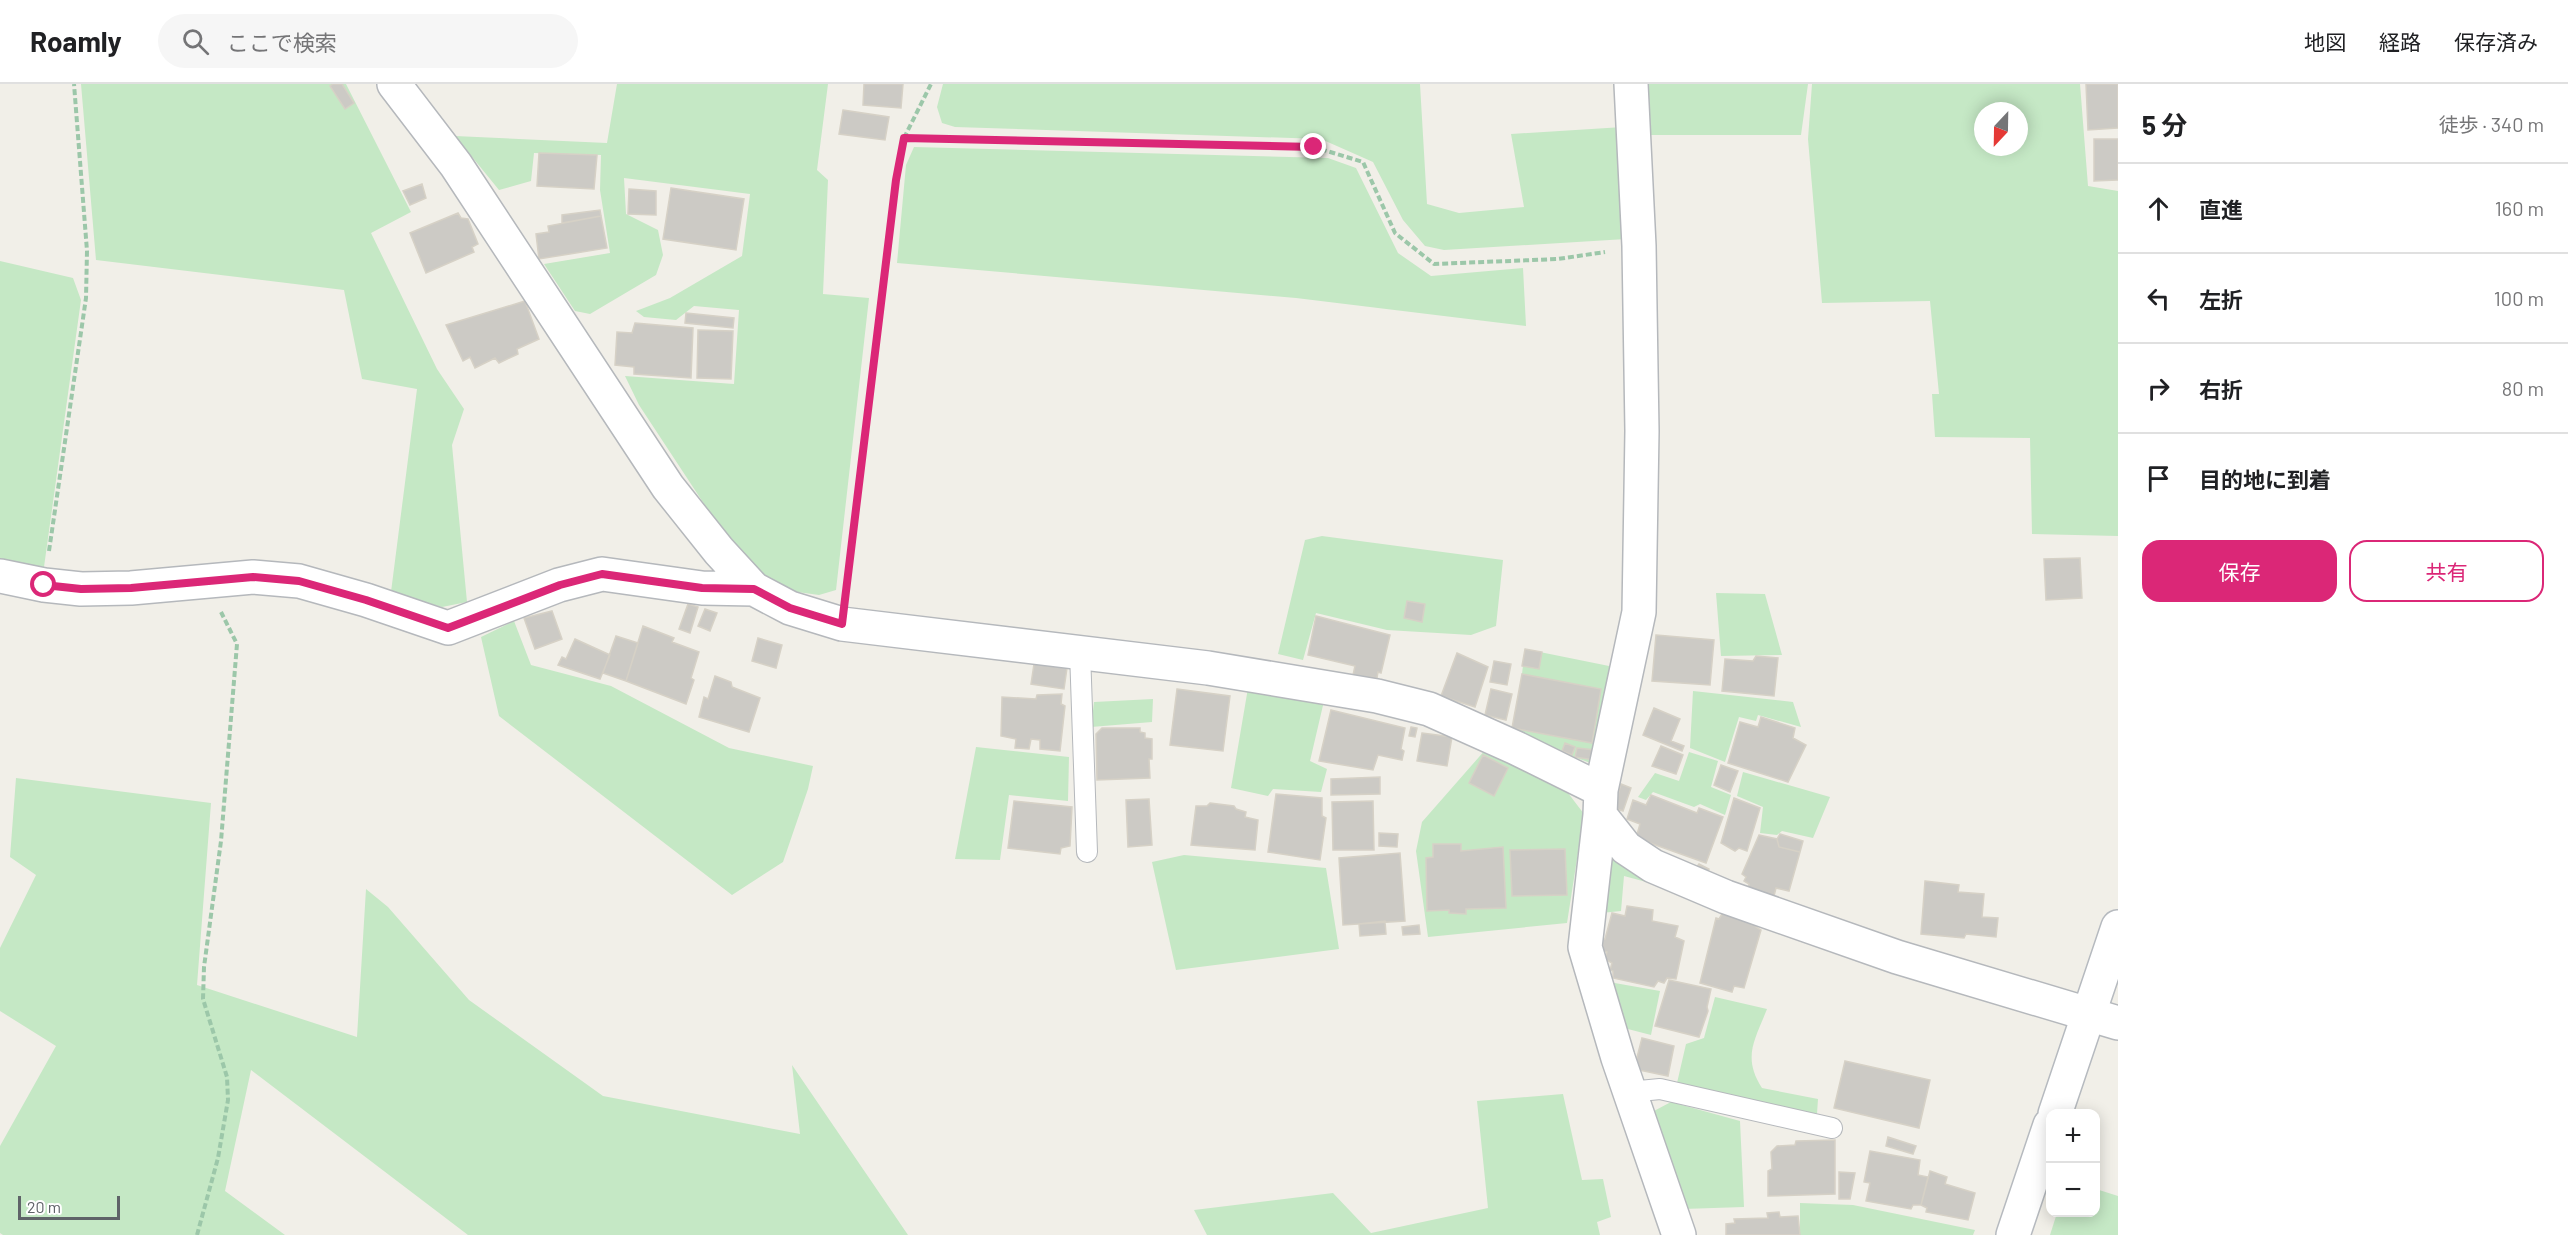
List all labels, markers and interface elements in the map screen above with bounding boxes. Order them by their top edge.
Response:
search box [158,14,578,68]
text: Roamly [30,24,122,58]
icon: search [179,25,212,58]
text: ここで検索 [227,29,337,55]
text: 地図 [2304,29,2346,54]
text: 経路 [2379,29,2421,54]
text: 保存済み [2454,29,2538,54]
north arrow [1974,102,2028,156]
text: 5 分 [2142,109,2187,140]
text: 徒歩 · 340 m [2439,112,2544,136]
route end [1300,133,1326,159]
icon: ahead [2142,192,2175,225]
text: 直進 [2199,196,2243,222]
text: 160 m [2495,196,2544,220]
icon: left [2142,282,2175,315]
text: 左折 [2199,286,2243,312]
text: 100 m [2494,286,2544,310]
icon: right [2142,372,2175,405]
text: 右折 [2199,376,2243,402]
text: 80 m [2502,376,2544,400]
icon: arrive [2142,462,2175,495]
text: 目的地に到着 [2199,466,2331,492]
button: 保存 [2142,540,2337,602]
button: 共有 [2349,540,2544,602]
route start [30,571,56,597]
map controls [2046,1109,2100,1217]
button: + [2046,1109,2100,1163]
button: − [2046,1163,2100,1217]
scale bar [18,1193,120,1220]
text: 20 m [27,1197,61,1216]

